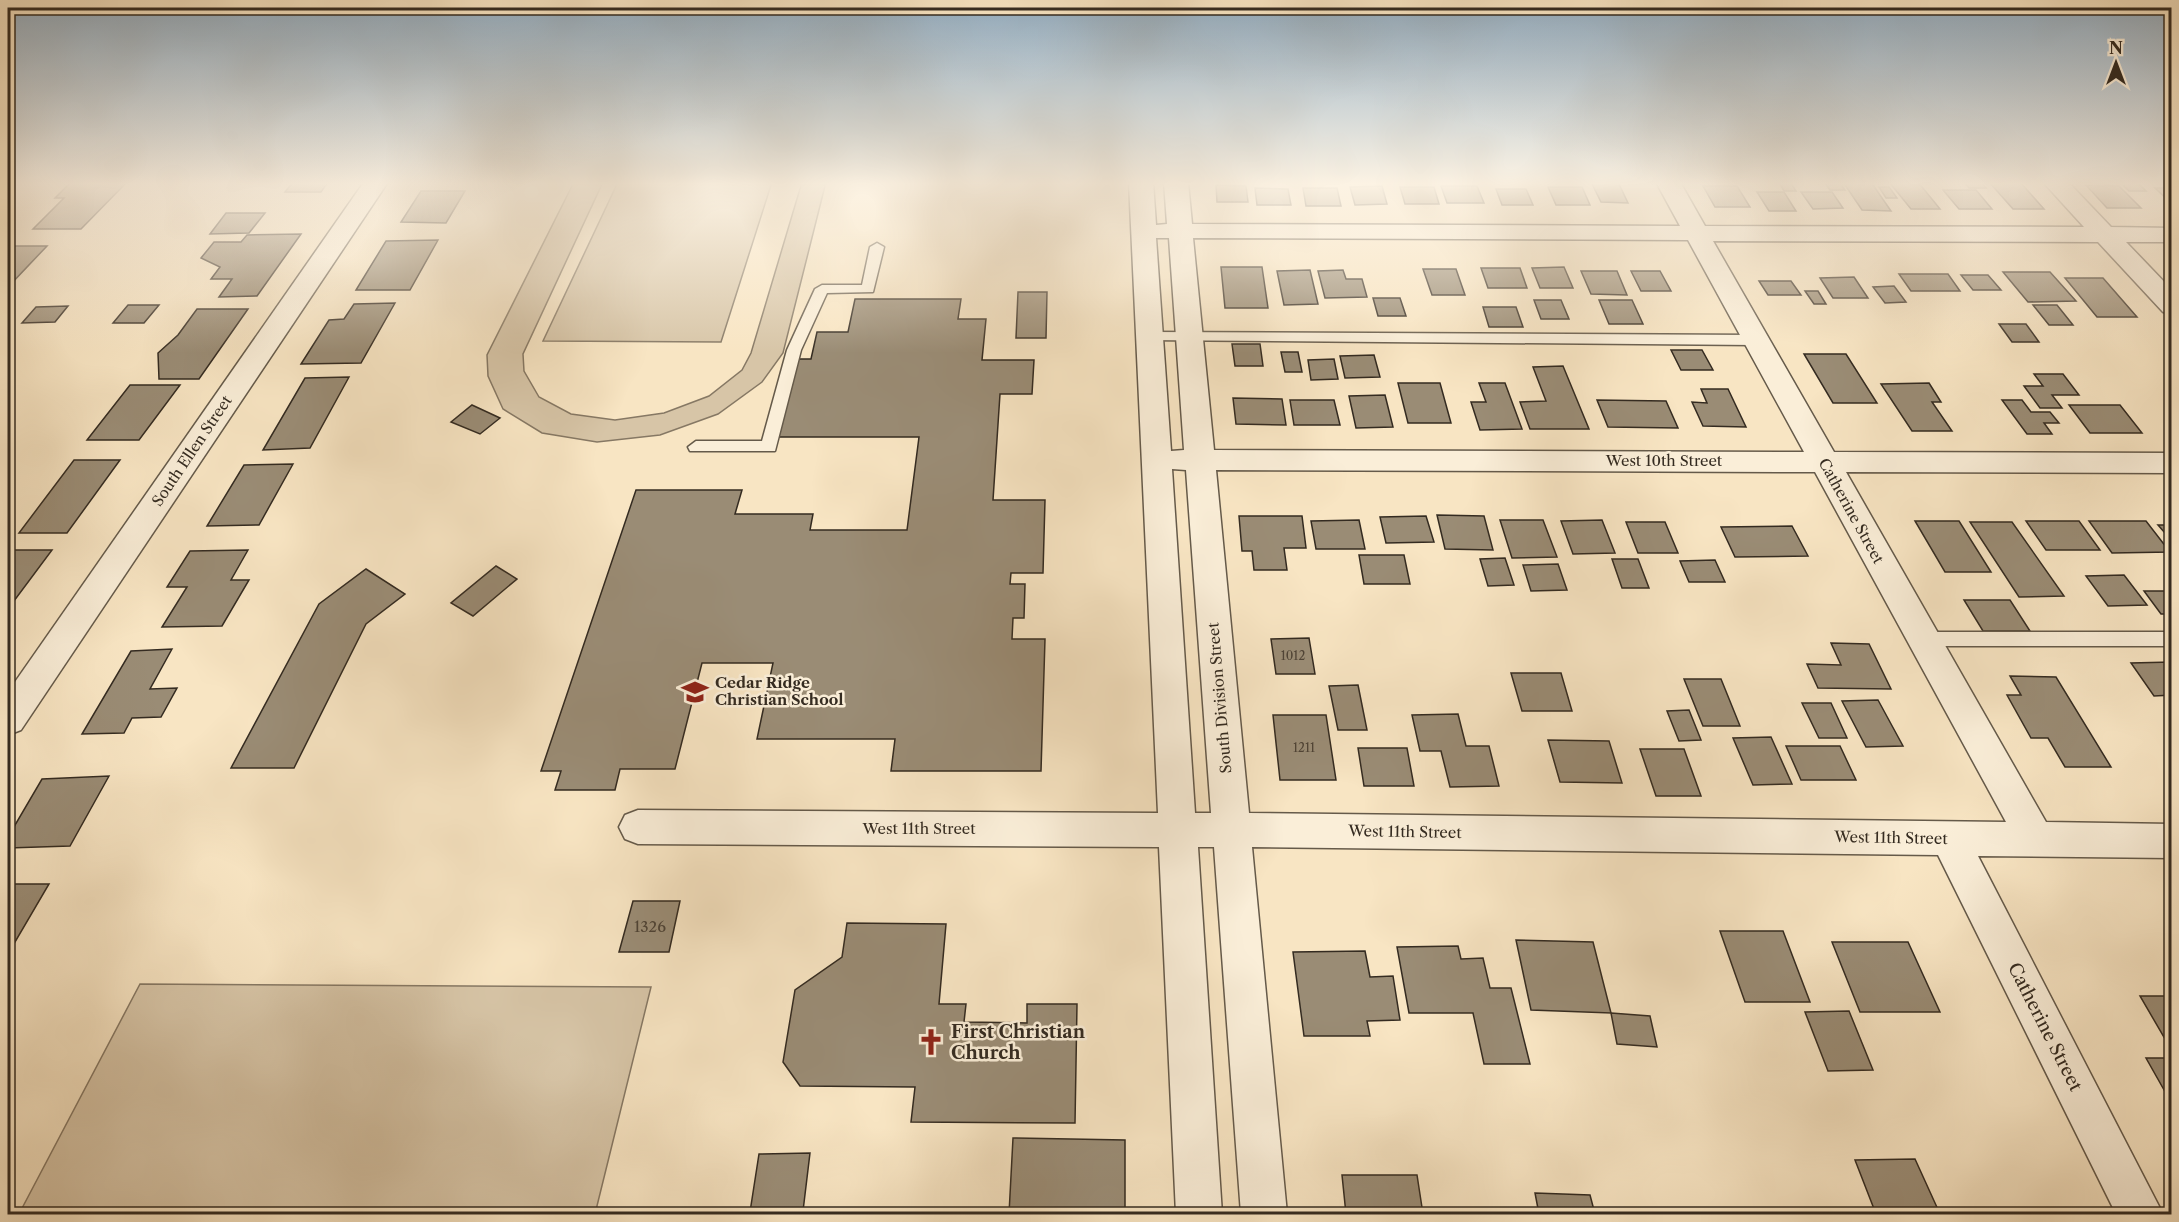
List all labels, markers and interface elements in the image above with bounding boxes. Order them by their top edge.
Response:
north arrow [2086,33,2146,93]
text: N [2109,38,2123,58]
street label: South Ellen Street [147,391,236,510]
street label: West 10th Street [1605,451,1723,470]
street label: Catherine Street [1815,455,1889,567]
street label: South Division Street [1203,621,1236,774]
house number: 1012 [1281,648,1305,663]
place label: Cedar Ridge Christian School [715,673,844,709]
school or university icon: Cedar Ridge Christian School [680,677,710,707]
house number: 1211 [1293,740,1315,755]
street label: West 11th Street [861,819,976,838]
street label: West 11th Street [1347,821,1462,842]
street label: West 11th Street [1833,827,1948,848]
house number: 1326 [634,917,666,936]
street label: Catherine Street [2003,959,2087,1096]
place label: First Christian Church [951,1021,1086,1064]
church icon: First Christian Church [916,1027,946,1057]

